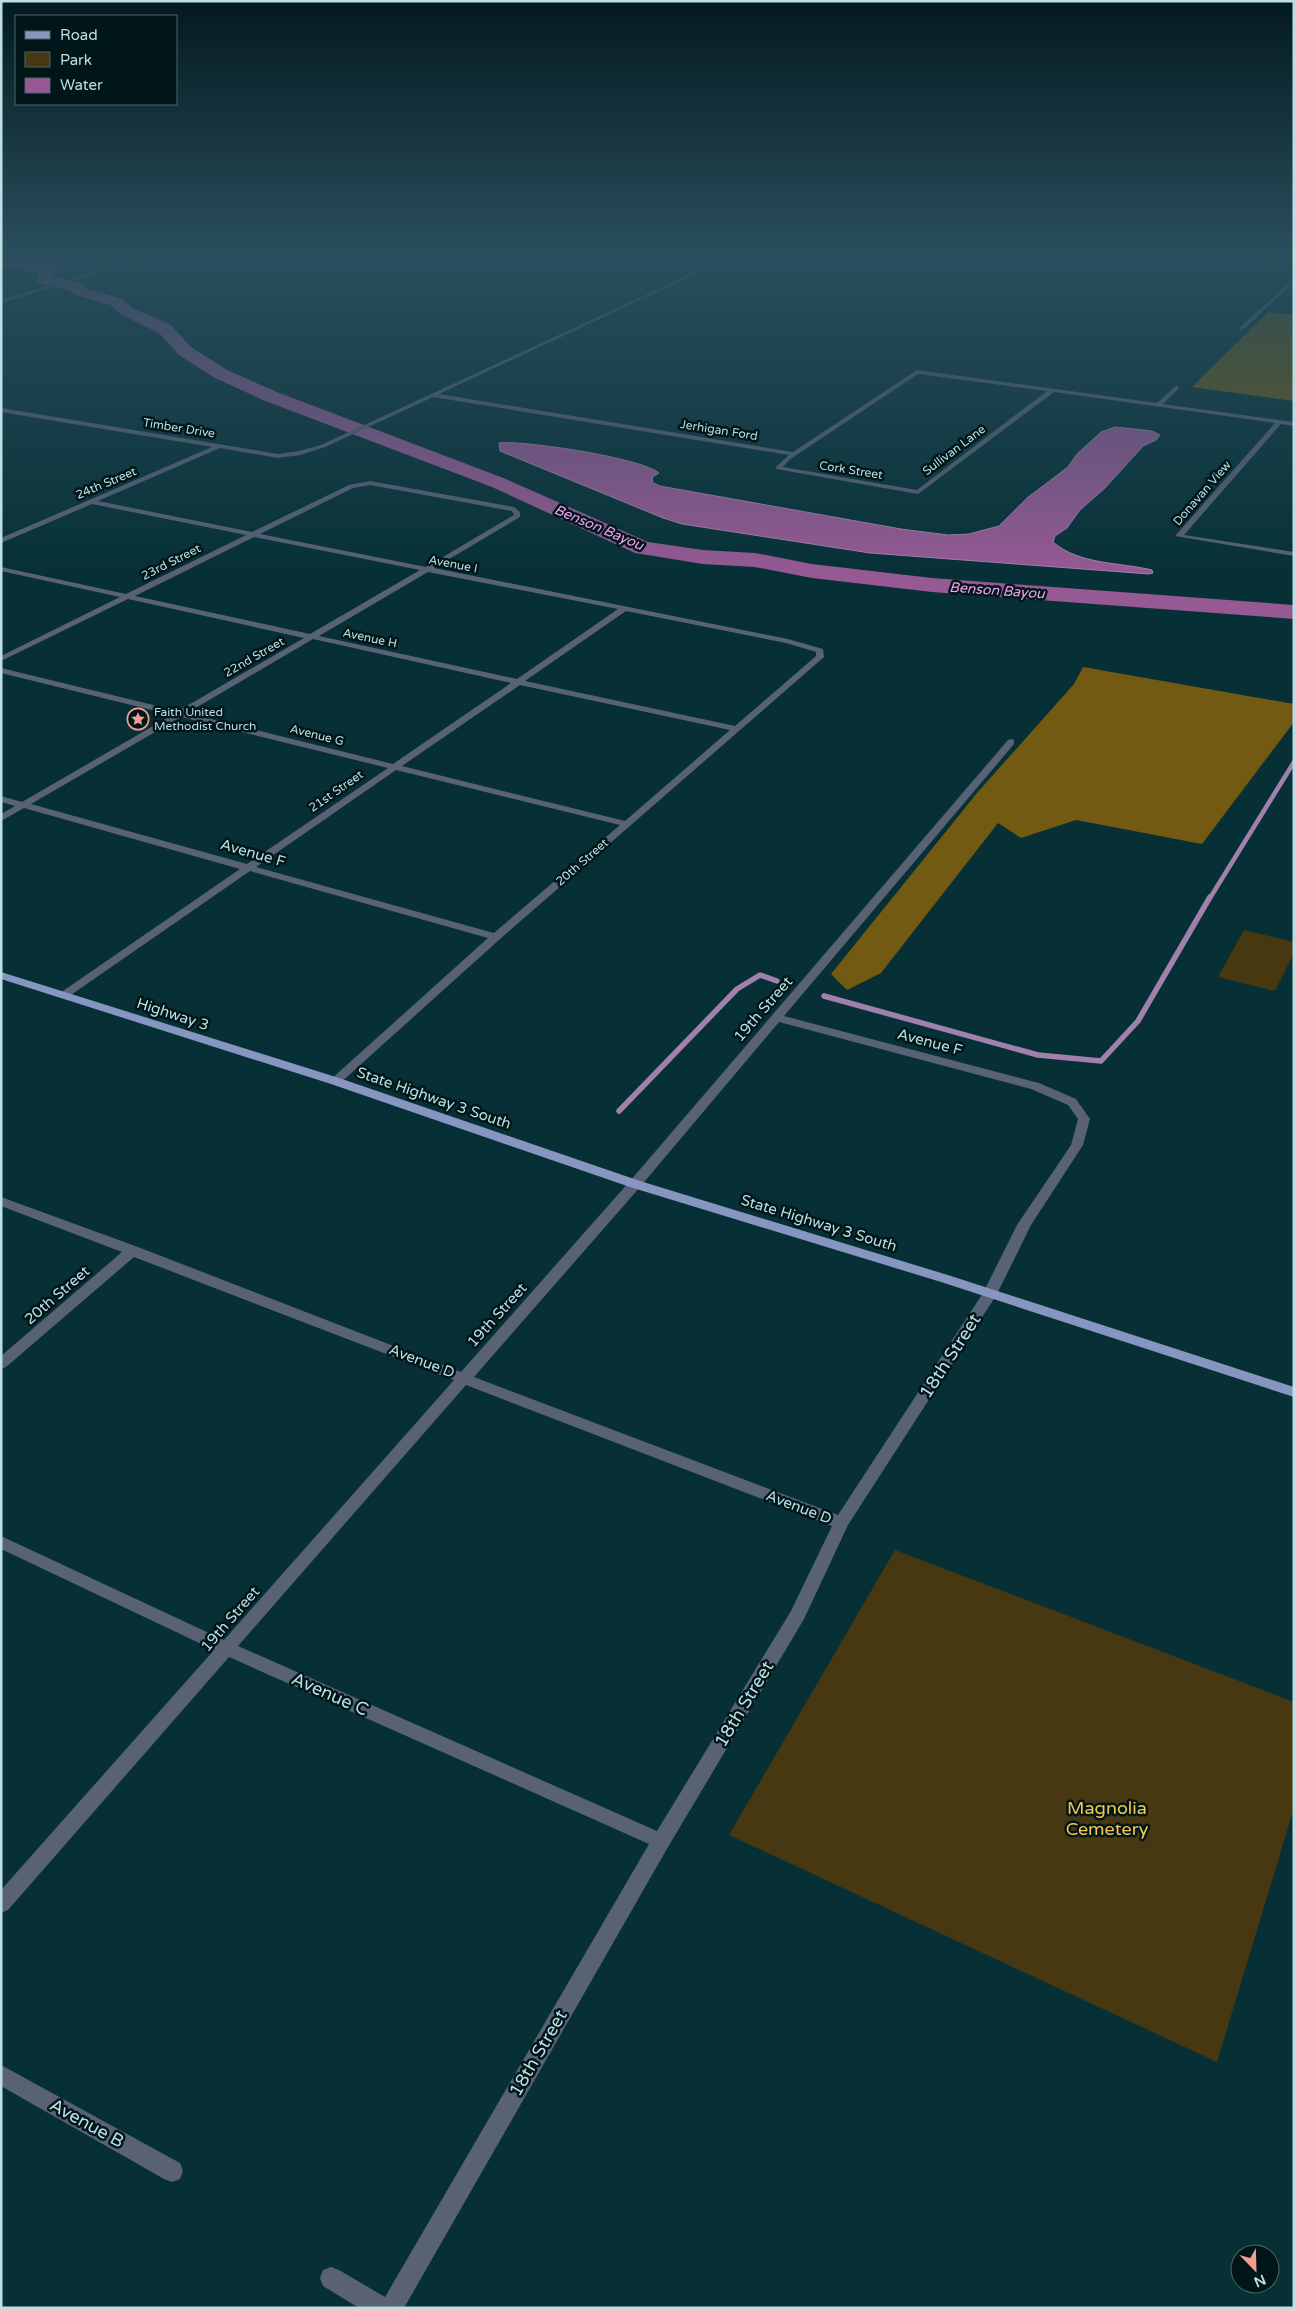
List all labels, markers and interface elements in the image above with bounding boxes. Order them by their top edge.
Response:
legend [15,15,178,105]
text: Road [60,26,98,44]
text: Park [60,51,92,69]
text: Water [60,76,103,94]
street label: Timber Drive [142,415,216,441]
street label: Jerhigan Ford [679,417,759,443]
street label: Sullivan Lane [920,422,988,478]
street label: Cork Street [818,458,884,482]
street label: Donavan View [1170,458,1234,528]
street label: 24th Street [74,464,139,502]
water label: Benson Bayou [552,501,647,554]
street label: 23rd Street [139,541,203,583]
street label: Avenue I [427,552,479,576]
water label: Benson Bayou [949,579,1047,602]
street label: Avenue H [342,625,398,651]
street label: 22nd Street [221,634,287,680]
place label: Faith United Methodist Church [154,705,256,733]
place icon: Faith United Methodist Church [126,707,150,731]
street label: Avenue G [289,722,345,748]
street label: 21st Street [306,767,366,815]
street label: Avenue F [218,835,288,871]
street label: 20th Street [553,835,611,888]
street label: 19th Street [730,973,796,1045]
street label: Highway 3 [135,994,211,1034]
street label: Avenue F [895,1025,965,1059]
street label: State Highway 3 South [354,1063,514,1133]
street label: State Highway 3 South [739,1191,899,1255]
street label: 20th Street [21,1262,93,1328]
street label: 19th Street [463,1279,531,1351]
street label: 18th Street [914,1309,986,1402]
street label: Avenue D [387,1340,457,1382]
street label: Avenue D [764,1486,834,1528]
street label: 19th Street [197,1583,263,1655]
street label: 18th Street [710,1657,778,1751]
street label: Avenue C [288,1667,372,1721]
park label: Magnolia Cemetery [1066,1797,1149,1840]
street label: 18th Street [504,2006,572,2100]
street label: Avenue B [46,2094,128,2152]
north arrow [1230,2244,1280,2294]
text: N [1251,2270,1268,2291]

